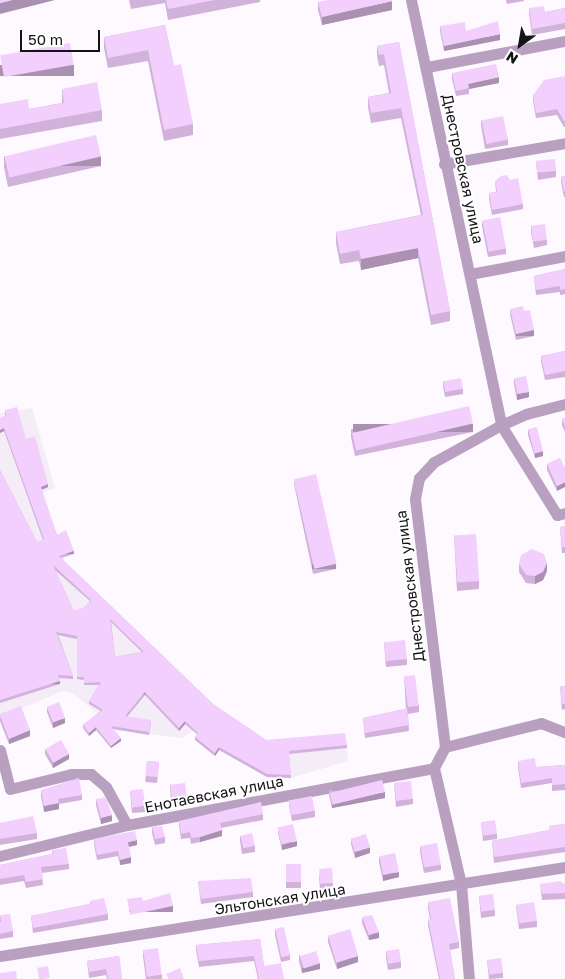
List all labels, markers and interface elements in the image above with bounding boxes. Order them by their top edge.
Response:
scale bar [22,20,102,52]
north arrow [495,20,545,70]
text: 50 m [28,30,63,48]
text: N [503,48,521,68]
street label: Днестровская улица [438,93,488,245]
street label: Днестровская улица [392,509,428,663]
street label: Енотаевская улица [143,772,285,816]
street label: Эльтонская улица [213,880,347,918]

